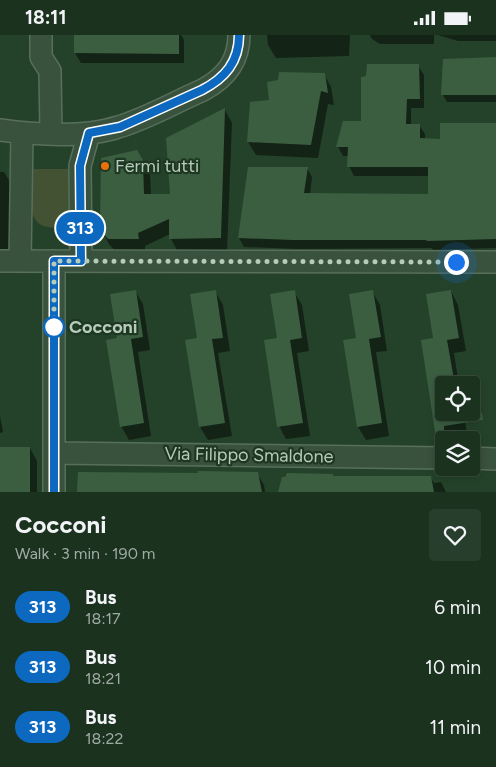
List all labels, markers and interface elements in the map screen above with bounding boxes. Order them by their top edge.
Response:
text: 18:11 [25,6,66,29]
place label: Fermi tutti [115,155,199,177]
marker: Fermi tutti [99,160,111,172]
line badge: 313 [51,212,109,244]
text: 313 [66,217,94,239]
your location [444,250,469,275]
marker: Cocconi [43,316,65,338]
place label: Cocconi [69,316,138,338]
map controls [435,376,480,476]
button: locate [435,376,480,421]
button: layers [435,431,480,476]
street label: Via Filippo Smaldone [164,443,334,467]
button: heart [429,509,481,561]
text: Cocconi [15,510,106,539]
text: Walk · 3 min · 190 m [15,544,156,563]
text: Bus [85,586,116,609]
text: 313 [29,596,56,618]
text: 6 min [434,596,481,619]
text: 18:17 [85,609,121,628]
text: Bus [85,646,116,669]
text: 313 [29,656,56,678]
text: 10 min [425,656,481,679]
text: 18:21 [85,669,121,688]
text: Bus [85,706,116,729]
text: 313 [29,716,56,738]
text: 11 min [429,716,481,739]
text: 18:22 [85,729,123,748]

